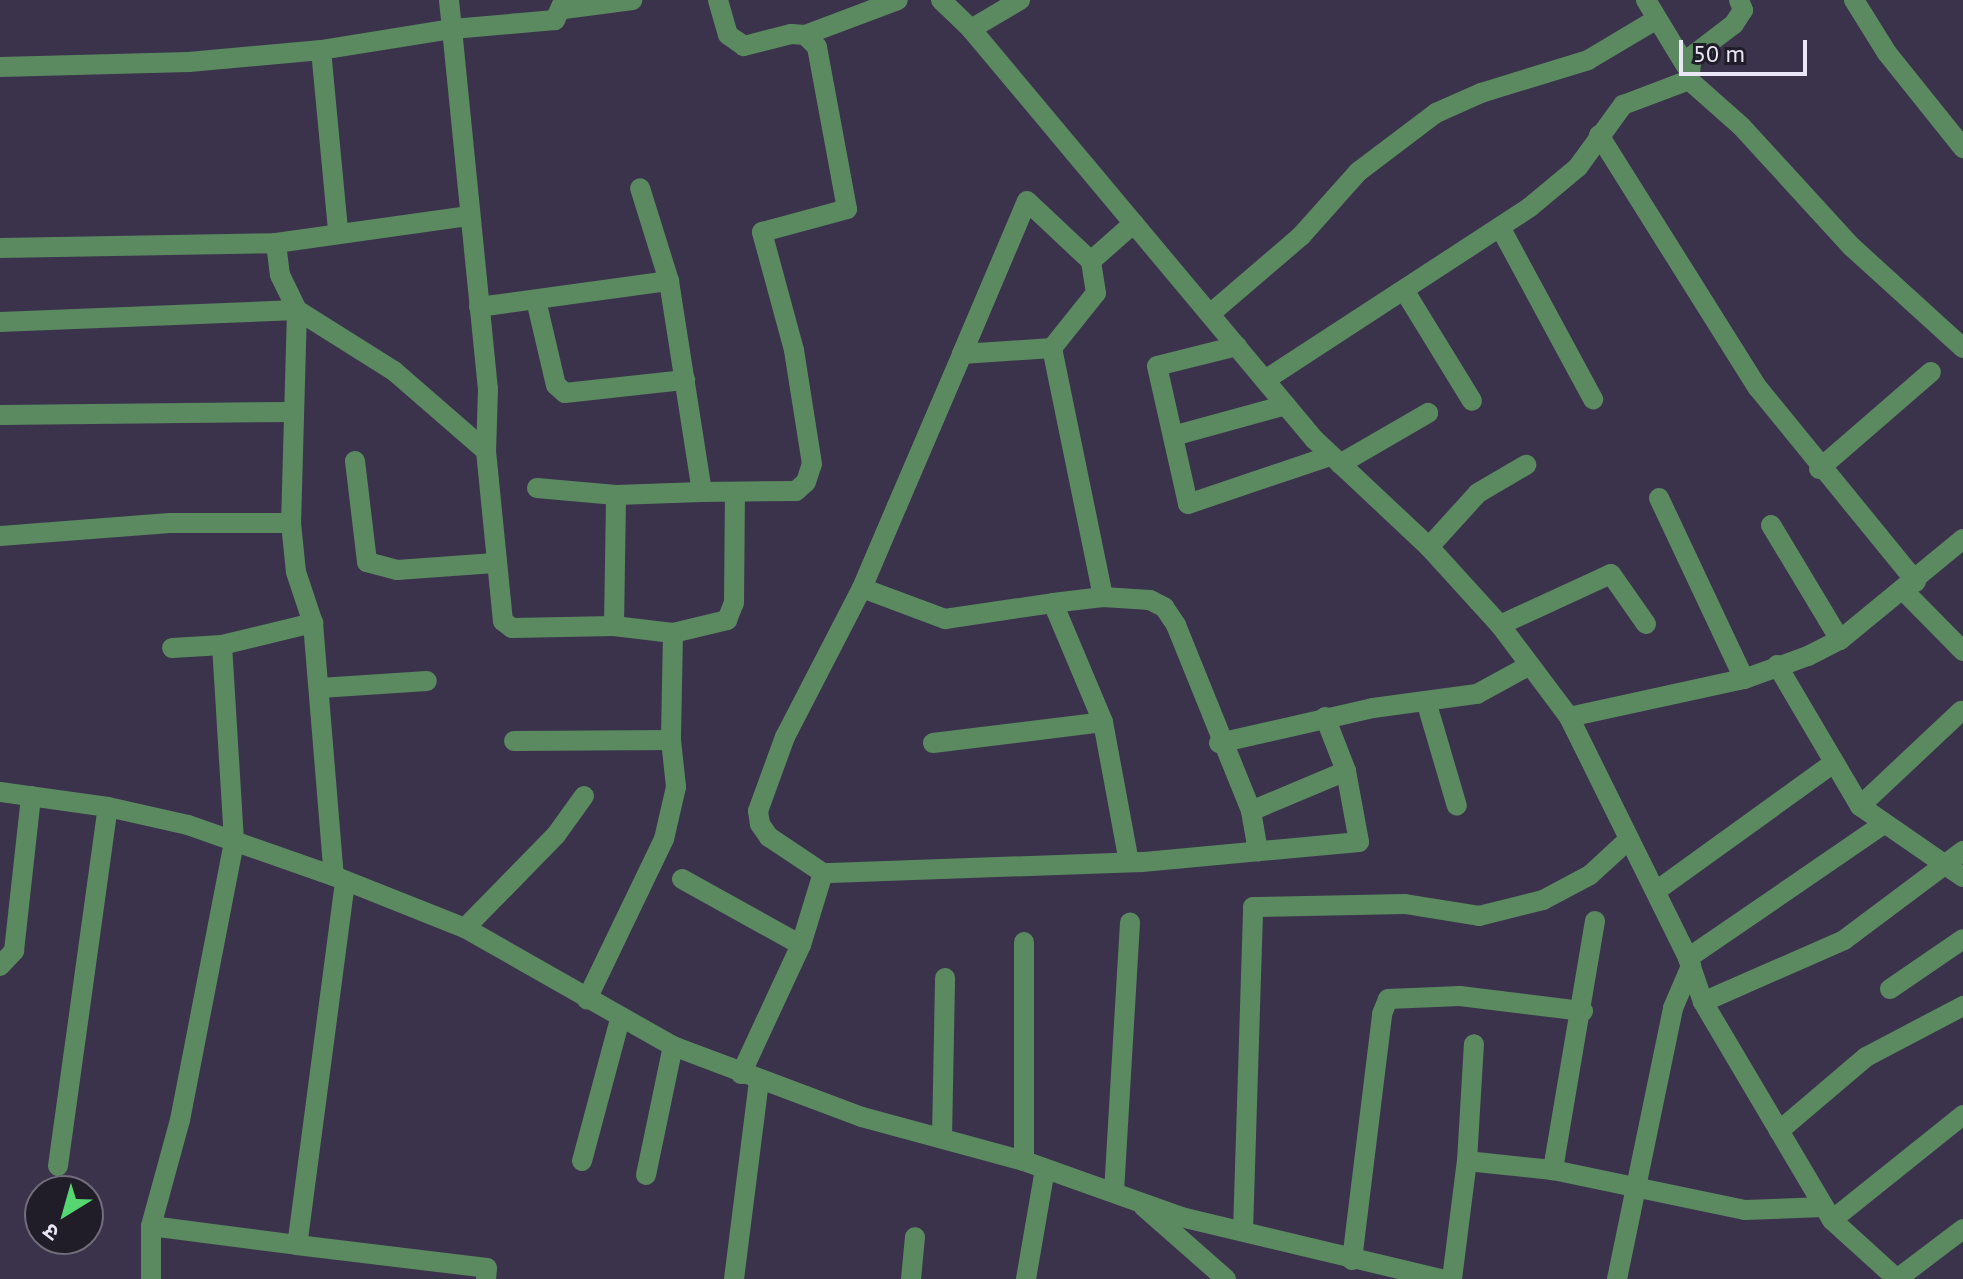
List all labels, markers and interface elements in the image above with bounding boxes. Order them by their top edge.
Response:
scale bar [1683,24,1811,74]
text: 50 m [1693,38,1745,69]
north arrow [24,1175,104,1255]
text: उ [37,1218,64,1248]

